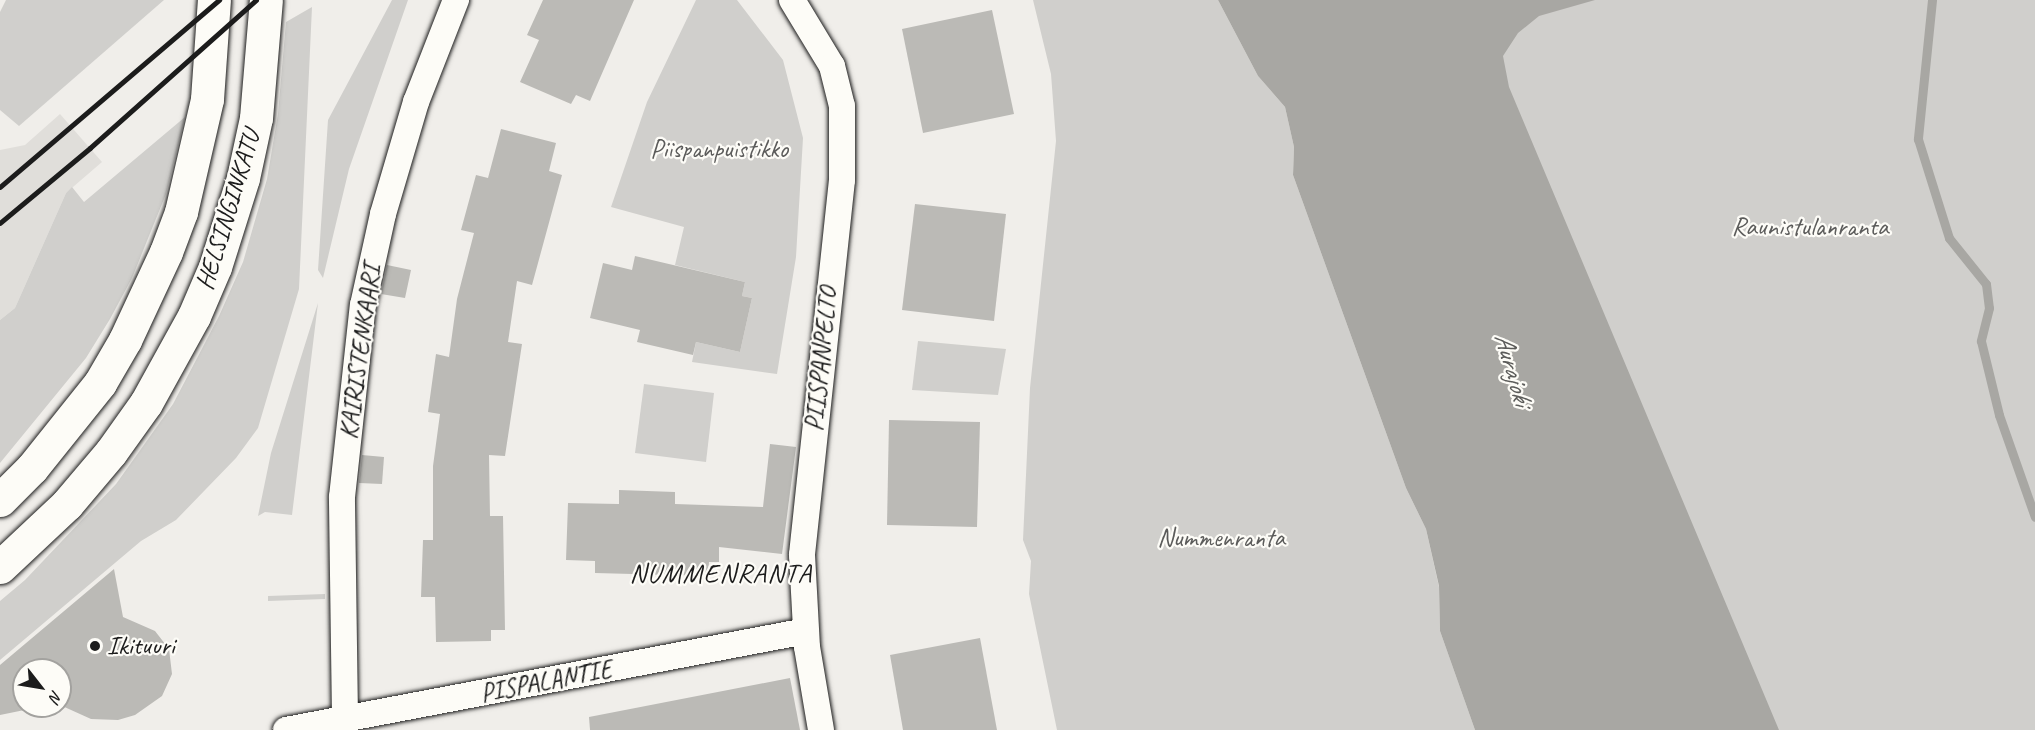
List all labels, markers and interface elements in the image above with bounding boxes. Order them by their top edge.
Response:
street label: HELSINGINKATU [189,127,267,293]
park label: Piispanpuistikko [650,133,788,165]
park label: Raunistulanranta [1732,211,1888,243]
street label: KAIRISTENKAARI [332,263,388,441]
street label: PIISPANPELTO [798,285,844,433]
water label: Aurajoki [1487,329,1539,409]
park label: Nummenranta [1157,522,1285,554]
district label: NUMMENRANTA [630,558,812,590]
place label: Ikituuri [107,630,175,662]
marker: Ikituuri [88,639,102,653]
street label: PISPALANTIE [478,653,614,709]
north arrow [12,658,72,718]
text: N [45,687,67,706]

